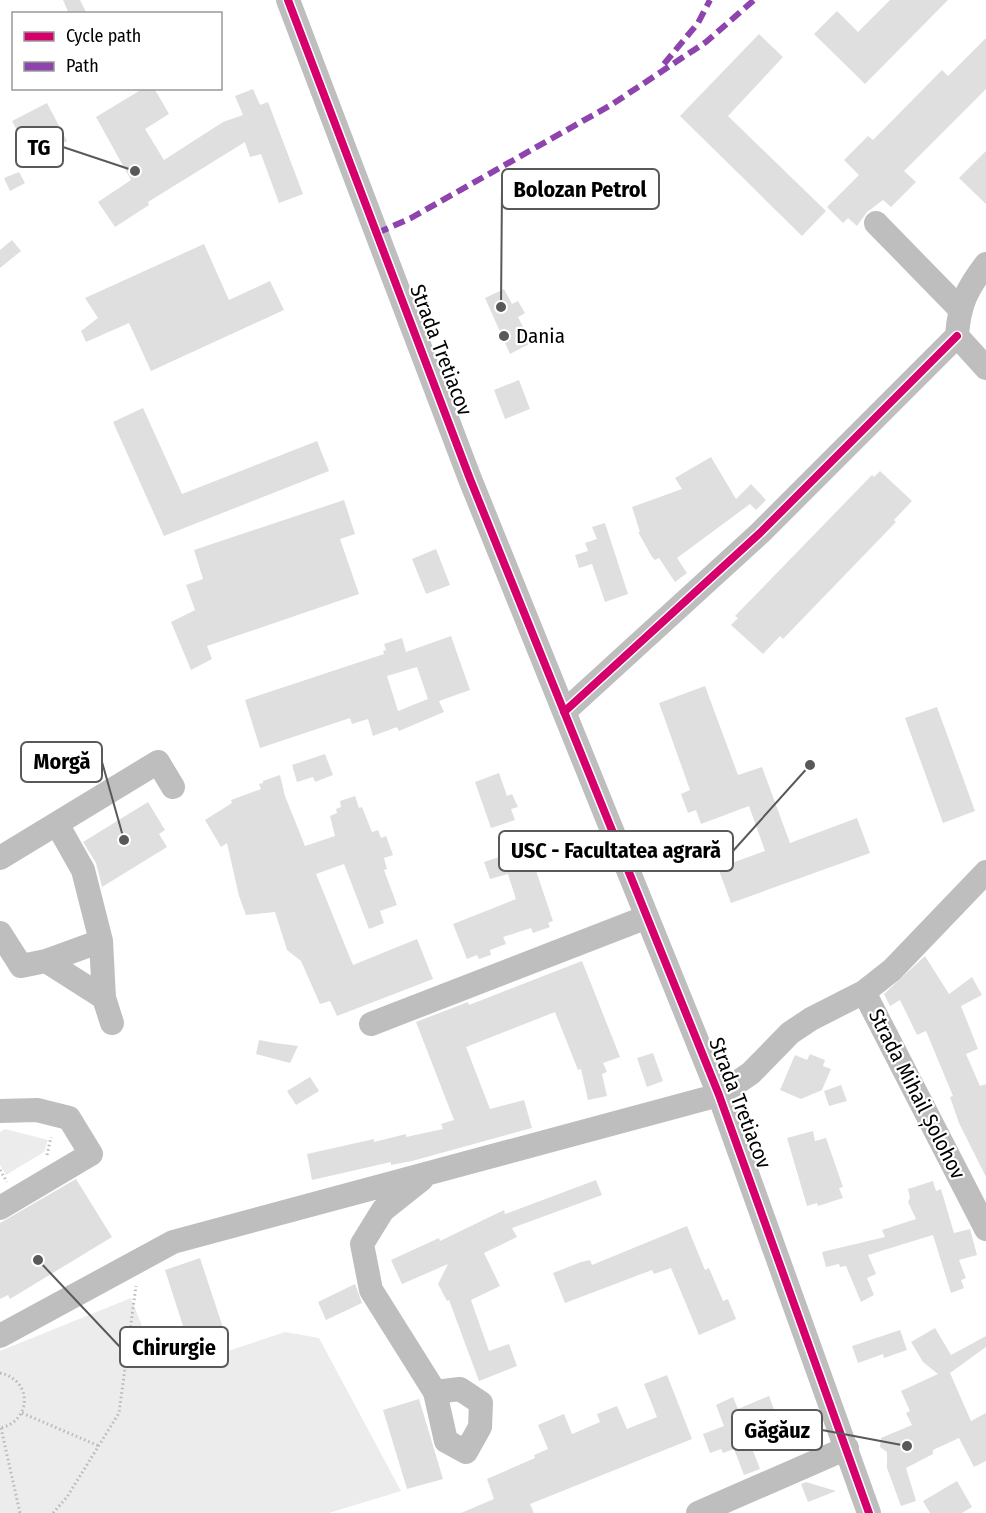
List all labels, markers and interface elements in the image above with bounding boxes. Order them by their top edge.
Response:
legend [12,12,222,90]
text: Cycle path [66,25,141,47]
text: Path [66,55,99,77]
callout: TG [16,127,63,167]
text: TG [28,134,51,161]
callout: Bolozan Petrol [502,169,659,209]
text: Bolozan Petrol [514,176,647,203]
street label: Strada Tretiacov [404,281,478,420]
place label: Dania [516,323,565,349]
marker: Dania [497,329,511,343]
callout: Morgă [21,742,102,782]
text: Morgă [34,748,90,775]
callout: USC - Facultatea agrară [499,831,733,871]
text: USC - Facultatea agrară [511,837,721,864]
street label: Strada Mihail Șolohov [863,1005,971,1184]
street label: Strada Tretiacov [703,1034,777,1173]
callout: Chirurgie [120,1327,228,1367]
text: Chirurgie [132,1334,216,1361]
callout: Găgăuz [732,1410,822,1450]
text: Găgăuz [744,1417,810,1444]

